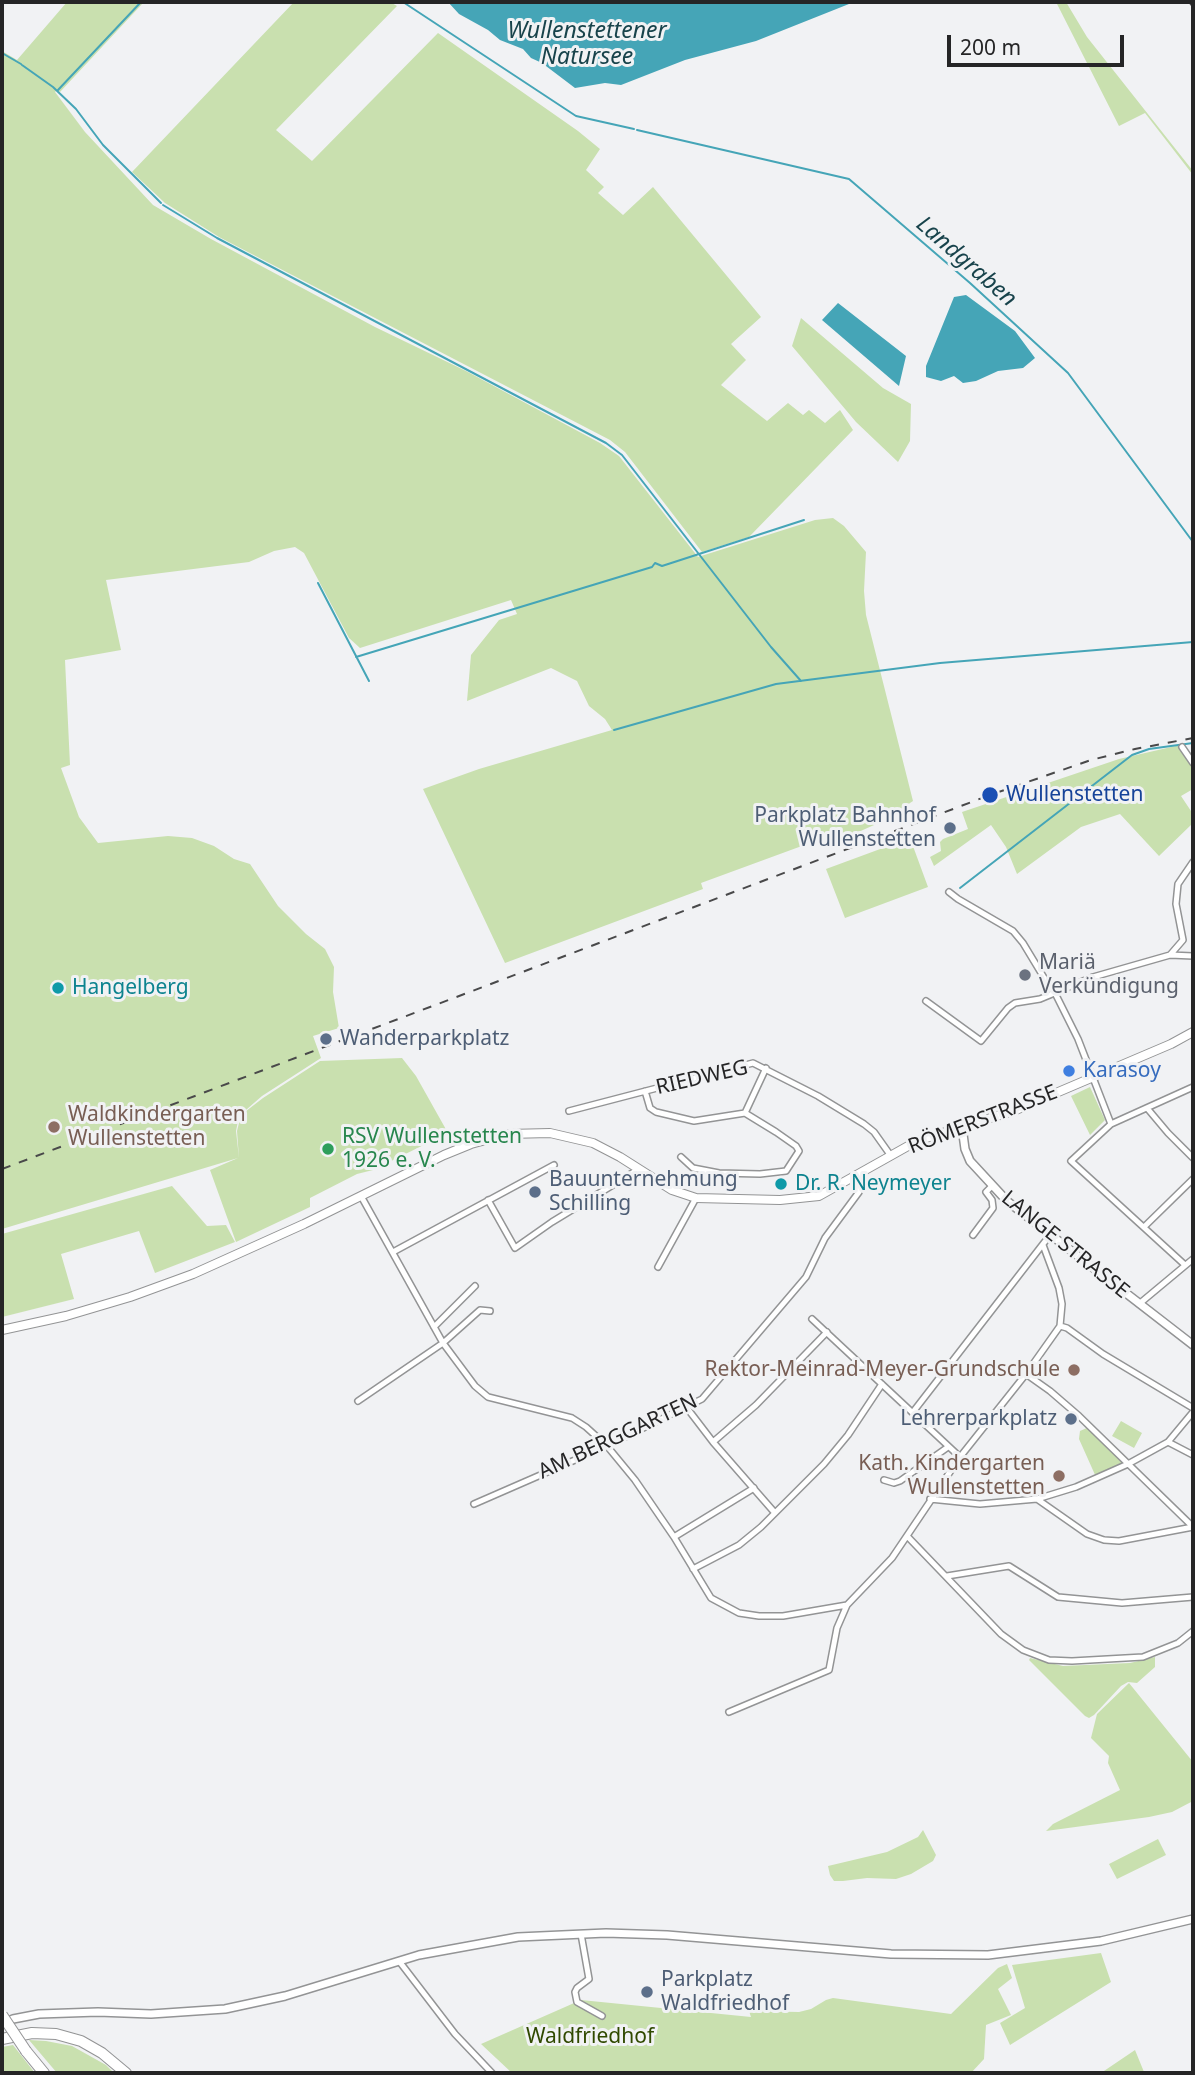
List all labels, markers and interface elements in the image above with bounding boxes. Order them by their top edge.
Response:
water label: Wullenstettener Natursee [507,17,667,71]
scale bar [950,21,1127,65]
text: 200 m [960,33,1021,61]
water label: Landgraben [910,211,1022,313]
place label: Wullenstetten [1006,782,1143,808]
marker: Wullenstetten [980,785,1000,805]
place label: Parkplatz Bahnhof Wullenstetten [754,803,936,853]
marker: Parkplatz Bahnhof Wullenstetten [942,820,958,836]
place label: Mariä Verkündigung [1039,950,1179,1000]
marker: Mariä Verkündigung [1017,967,1033,983]
place label: Hangelberg [72,975,189,1001]
marker: Hangelberg [50,980,66,996]
place label: Wanderparkplatz [340,1026,509,1052]
marker: Wanderparkplatz [318,1031,334,1047]
street label: RIEDWEG [654,1055,750,1101]
place label: Karasoy [1083,1058,1161,1084]
marker: Karasoy [1061,1063,1077,1079]
street label: RÖMERSTRASSE [905,1080,1061,1160]
place label: Waldkindergarten Wullenstetten [68,1102,246,1152]
marker: Waldkindergarten Wullenstetten [46,1119,62,1135]
place label: RSV Wullenstetten 1926 e. V. [342,1124,522,1174]
marker: RSV Wullenstetten 1926 e. V. [320,1141,336,1157]
place label: Bauunternehmung Schilling [549,1167,738,1217]
place label: Dr. R. Neymeyer [795,1171,951,1197]
marker: Dr. R. Neymeyer [773,1176,789,1192]
marker: Bauunternehmung Schilling [527,1184,543,1200]
street label: LANGE STRASSE [996,1186,1134,1304]
place label: Rektor-Meinrad-Meyer-Grundschule [705,1357,1060,1383]
marker: Rektor-Meinrad-Meyer-Grundschule [1066,1362,1082,1378]
street label: AM BERGGARTEN [534,1389,702,1485]
place label: Lehrerparkplatz [900,1406,1057,1432]
marker: Lehrerparkplatz [1063,1411,1079,1427]
place label: Kath. Kindergarten Wullenstetten [858,1451,1045,1501]
marker: Kath. Kindergarten Wullenstetten [1051,1468,1067,1484]
place label: Parkplatz Waldfriedhof [661,1967,789,2017]
marker: Parkplatz Waldfriedhof [639,1984,655,2000]
park label: Waldfriedhof [526,2024,654,2050]

